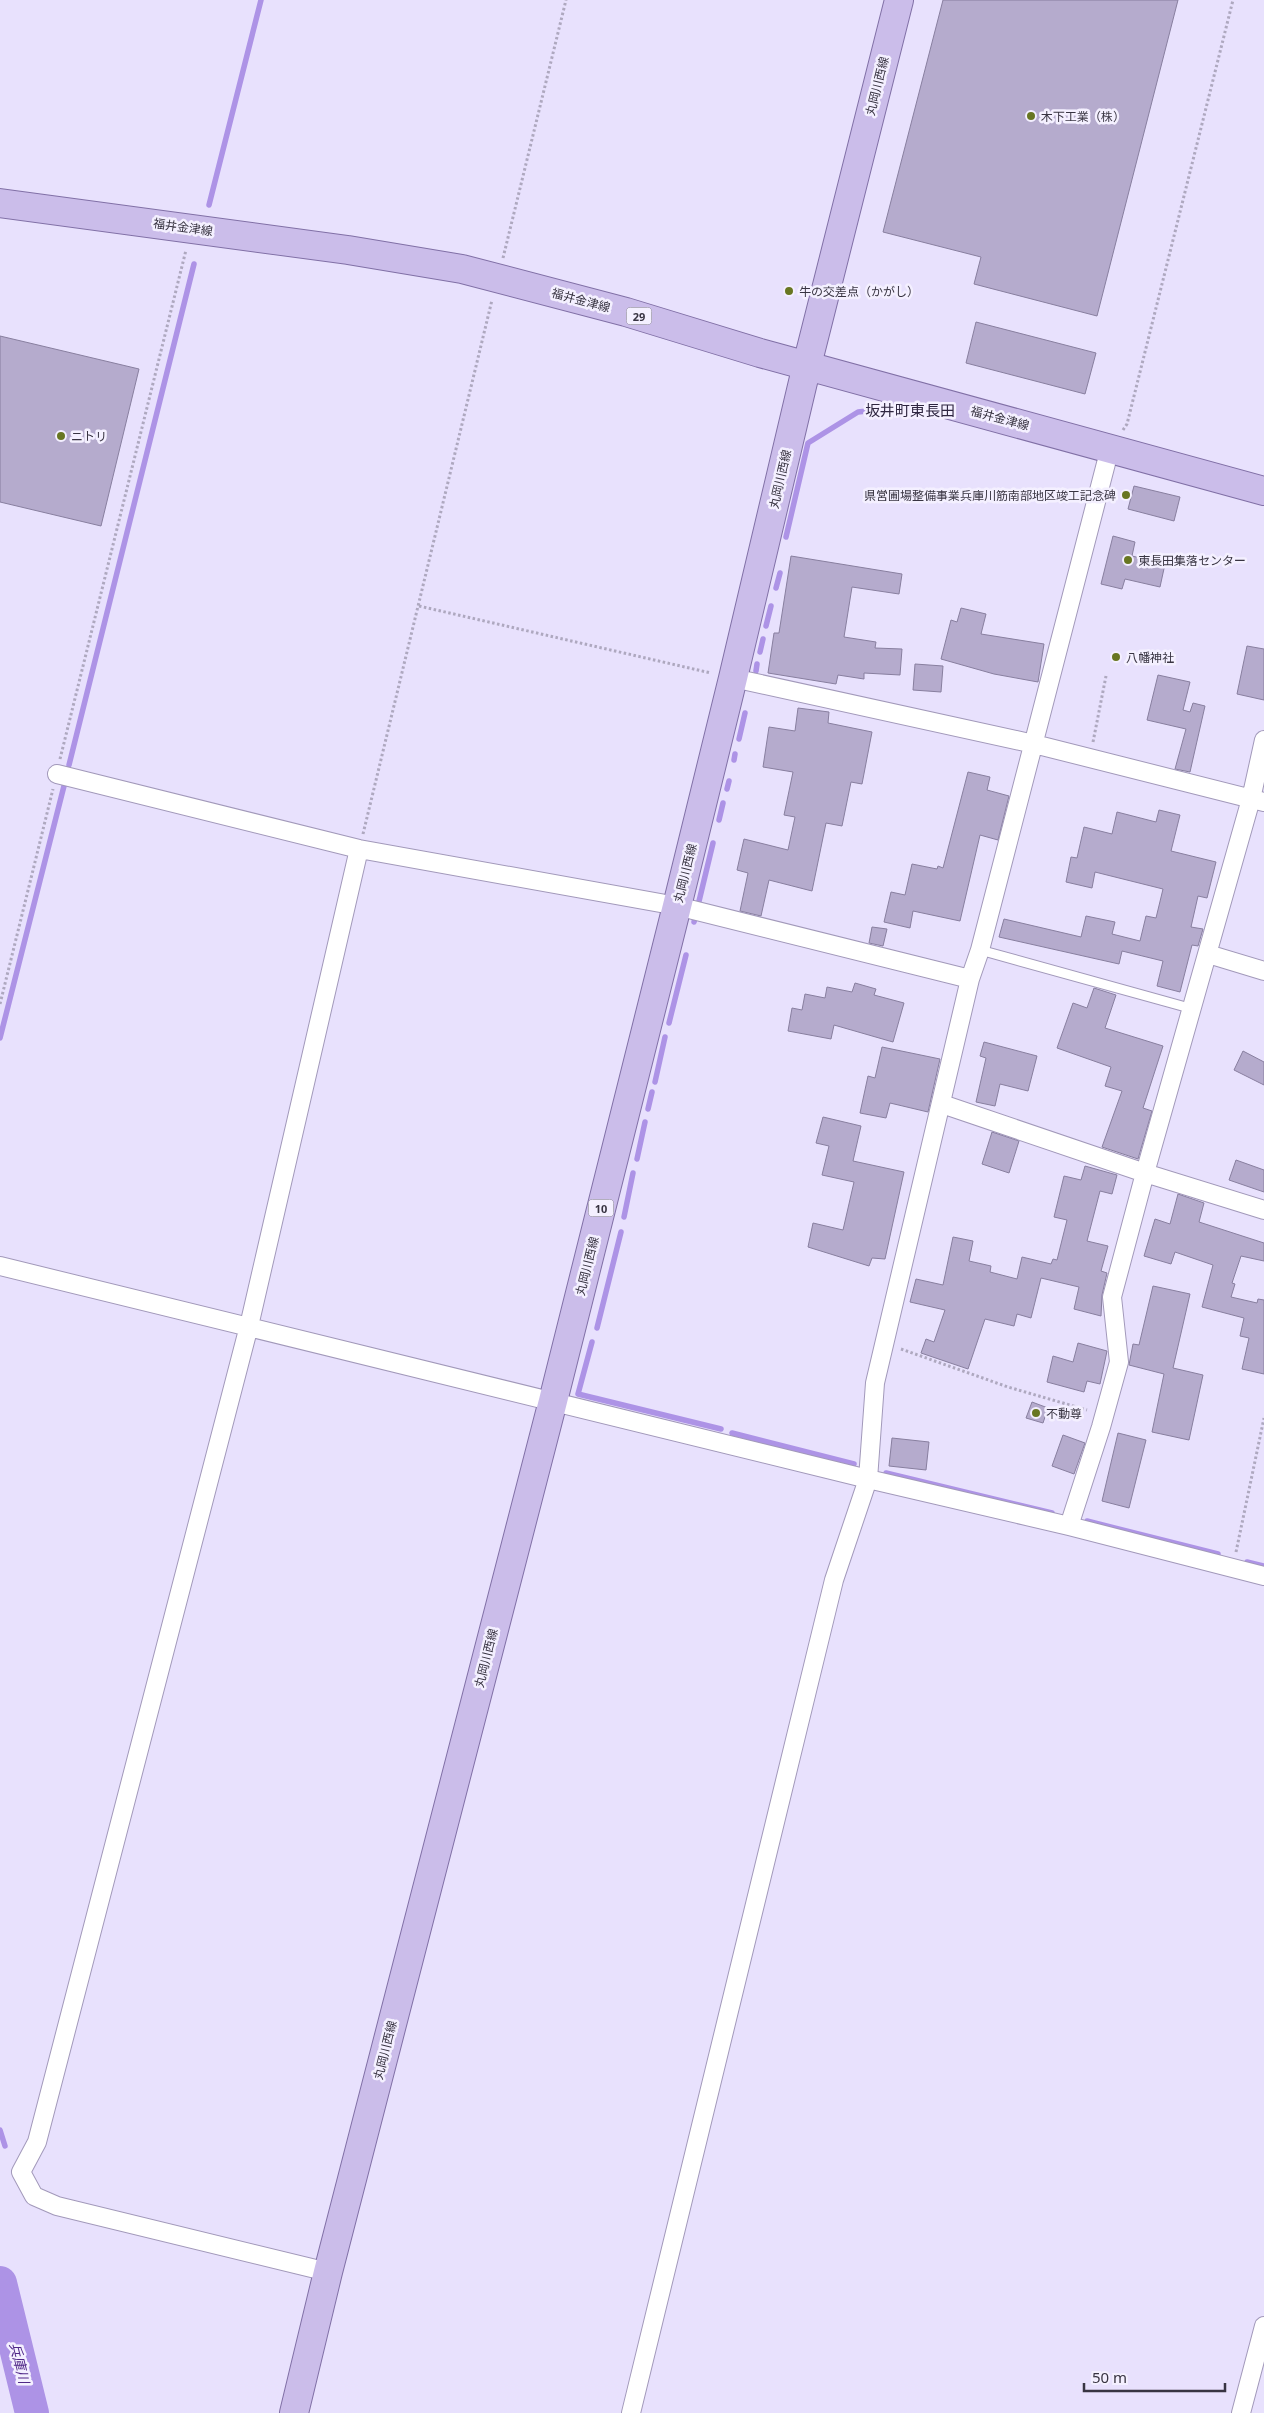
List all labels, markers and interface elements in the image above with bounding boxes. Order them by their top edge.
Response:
street label: 丸岡川西線 [861,55,893,117]
place label: 木下工業（株） [1041,108,1125,125]
marker: 木下工業（株） [1025,110,1037,122]
street label: 福井金津線 [152,214,214,240]
place label: 牛の交差点（かがし） [799,283,919,300]
street label: 福井金津線 [550,284,612,316]
marker: 牛の交差点（かがし） [783,285,795,297]
road number: 29 [626,308,652,324]
district label: 坂井町東長田 [865,400,955,420]
street label: 福井金津線 [969,402,1031,434]
place label: ニトリ [71,428,107,445]
marker: ニトリ [55,430,67,442]
street label: 丸岡川西線 [765,448,795,510]
place label: 県営圃場整備事業兵庫川筋南部地区竣工記念碑 [864,487,1116,504]
marker: 県営圃場整備事業兵庫川筋南部地区竣工記念碑 [1120,489,1132,501]
place label: 東長田集落センター [1138,552,1246,569]
marker: 東長田集落センター [1122,554,1134,566]
place label: 八幡神社 [1126,649,1174,666]
marker: 八幡神社 [1110,651,1122,663]
street label: 丸岡川西線 [669,842,701,904]
road number: 10 [588,1200,614,1216]
street label: 丸岡川西線 [571,1235,603,1297]
place label: 不動尊 [1046,1405,1082,1422]
marker: 不動尊 [1030,1407,1042,1419]
street label: 丸岡川西線 [470,1627,502,1689]
street label: 丸岡川西線 [369,2019,401,2081]
water label: 兵庫川 [6,2340,35,2388]
scale bar [1084,2360,1225,2392]
text: 50 m [1092,2367,1127,2387]

